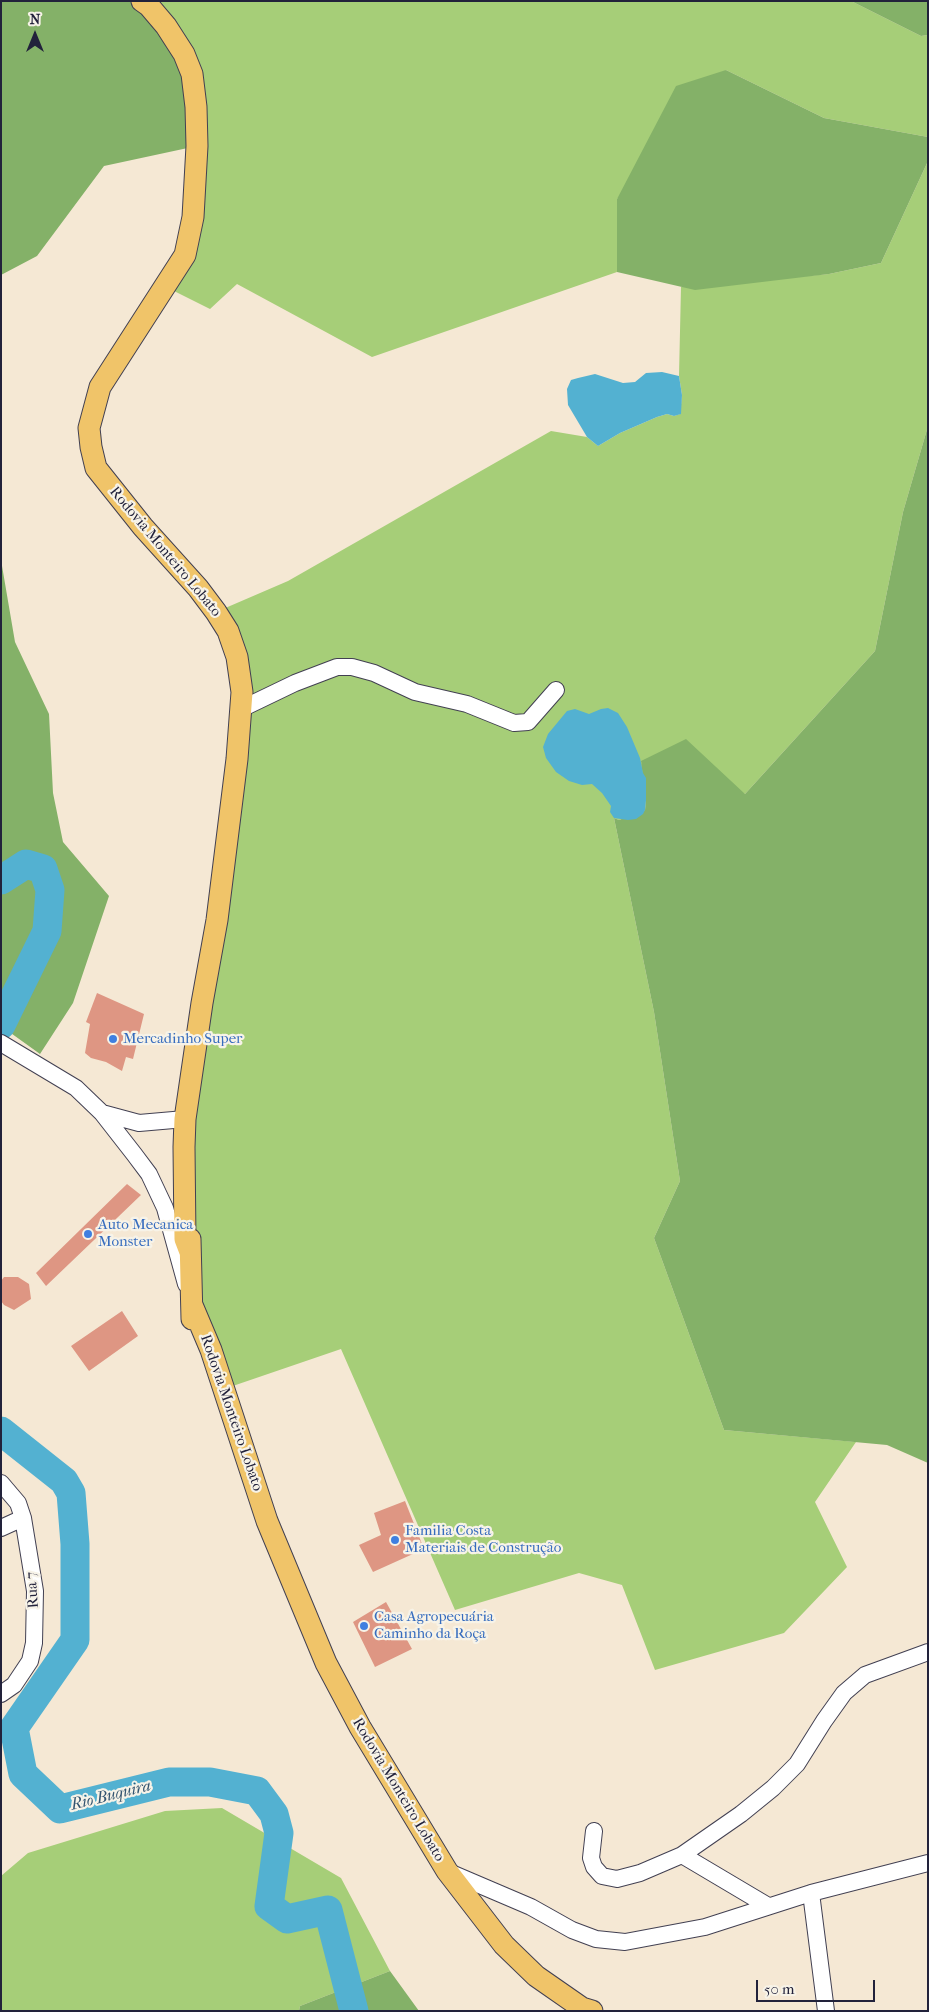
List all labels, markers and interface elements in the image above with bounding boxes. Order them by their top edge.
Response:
north arrow [10,10,60,60]
text: N [30,11,40,28]
street label: Rodovia Monteiro Lobato [105,483,225,621]
place label: Mercadinho Super [123,1030,242,1048]
marker: Mercadinho Super [107,1033,119,1045]
place label: Auto Mecanica Monster [98,1216,193,1251]
marker: Auto Mecanica Monster [82,1228,94,1240]
street label: Rodovia Monteiro Lobato [196,1332,266,1494]
place label: Familia Costa Materiais de Construção [405,1522,561,1557]
marker: Familia Costa Materiais de Construção [389,1534,401,1546]
street label: Rua 7 [23,1571,43,1609]
place label: Casa Agropecuária Caminho da Roça [374,1608,494,1643]
marker: Casa Agropecuária Caminho da Roça [358,1620,370,1632]
street label: Rodovia Monteiro Lobato [348,1715,448,1865]
water label: Rio Buquira [69,1777,153,1815]
scale bar [759,1970,878,2002]
text: 50 m [764,1980,794,1998]

